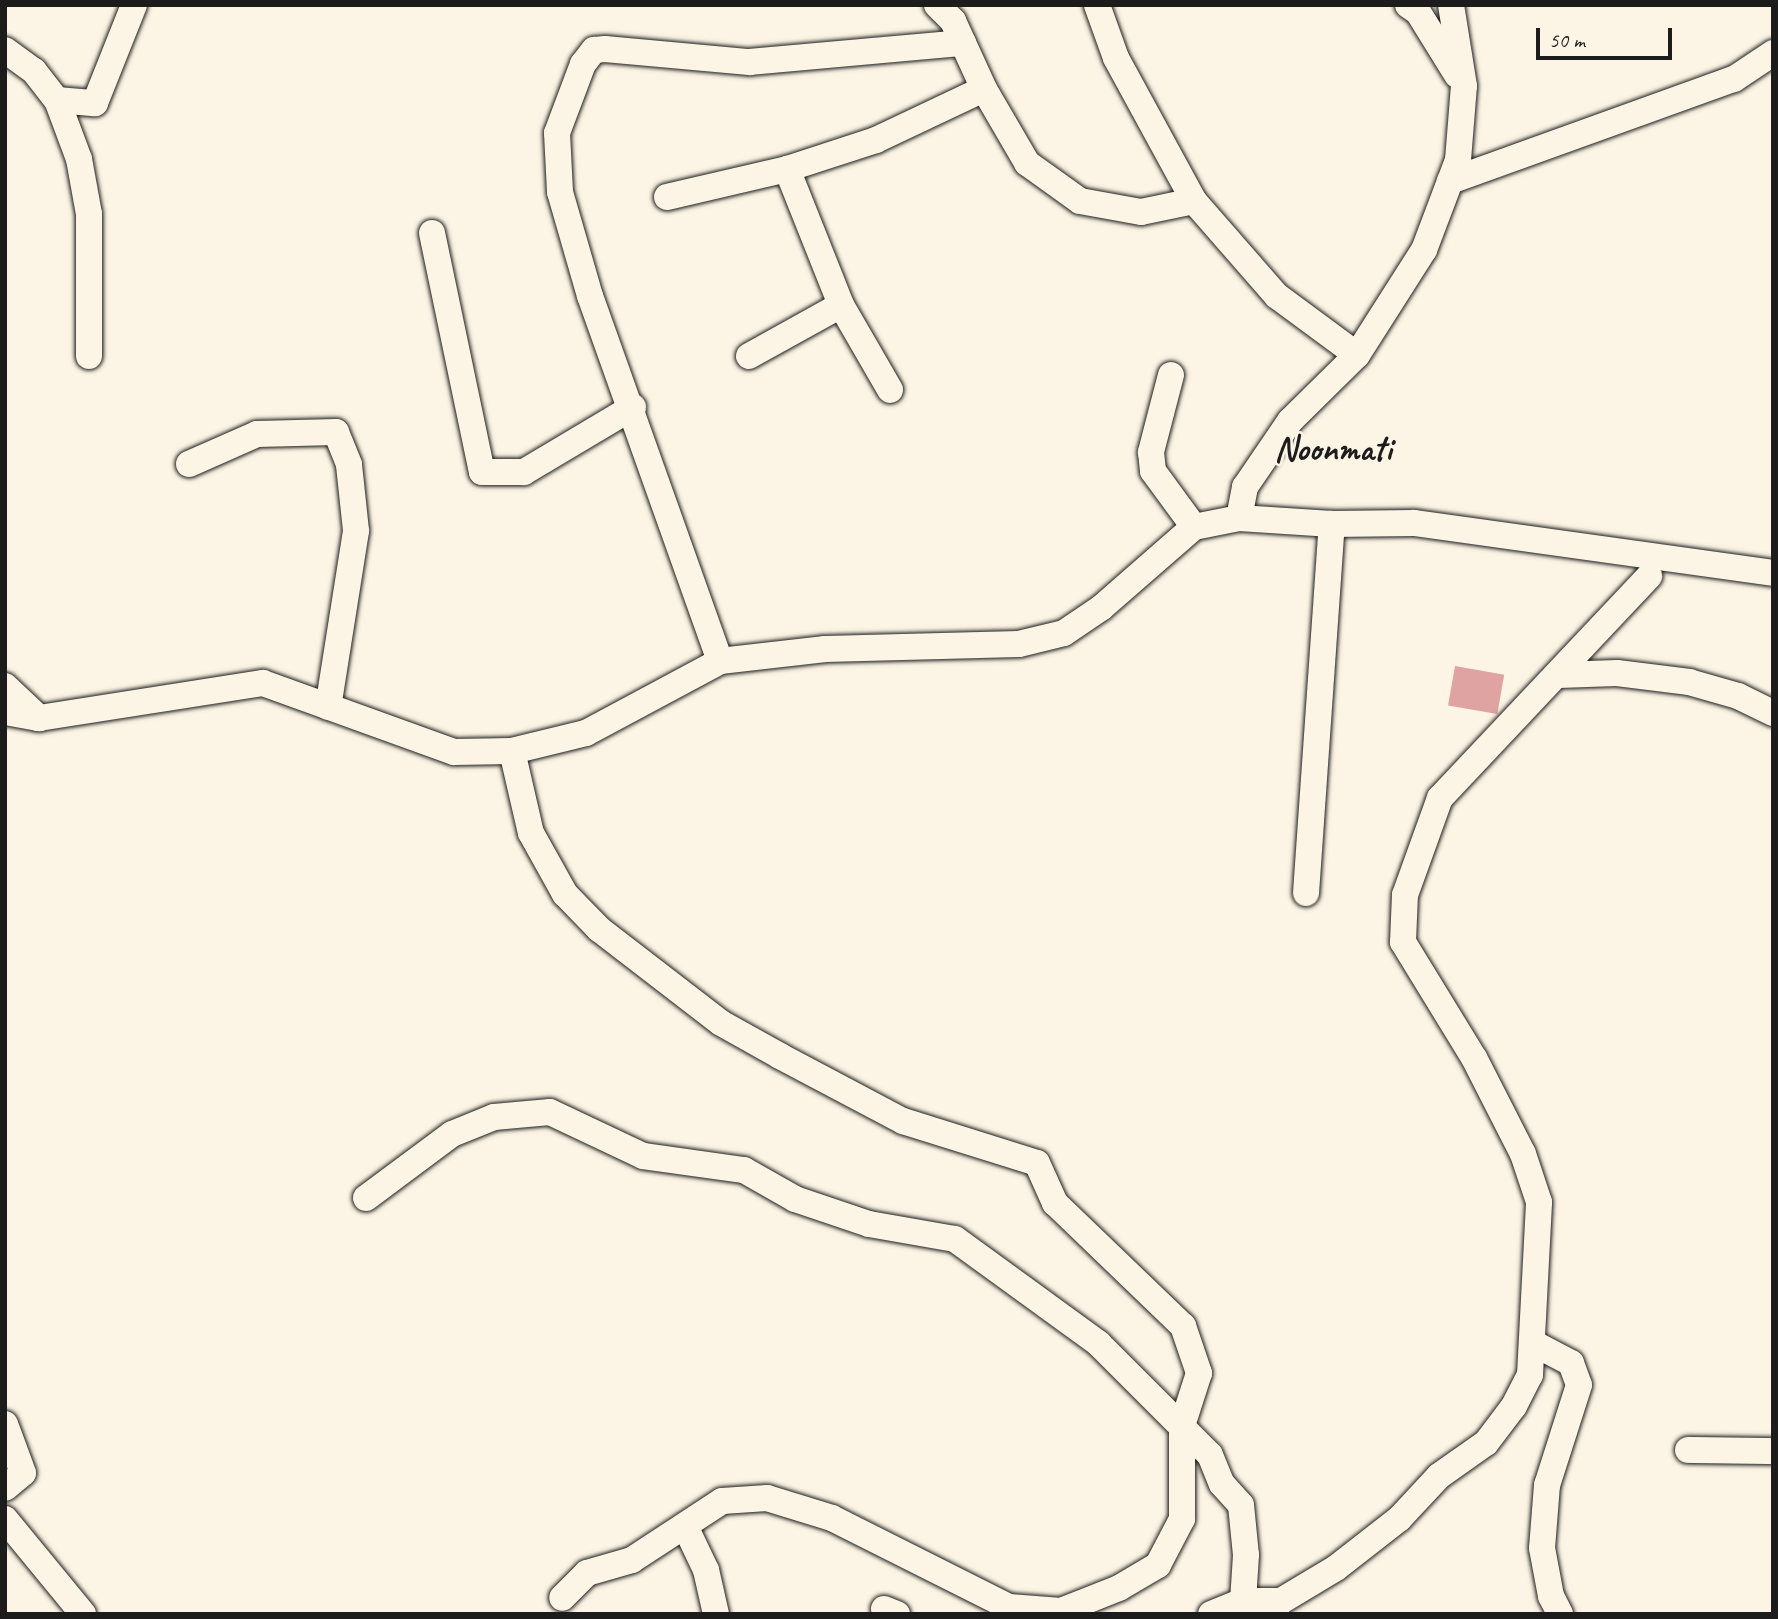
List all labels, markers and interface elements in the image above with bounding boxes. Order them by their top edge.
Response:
scale bar [1540,14,1676,58]
text: 50 m [1549,27,1585,53]
district label: Noonmati [1274,428,1392,470]

